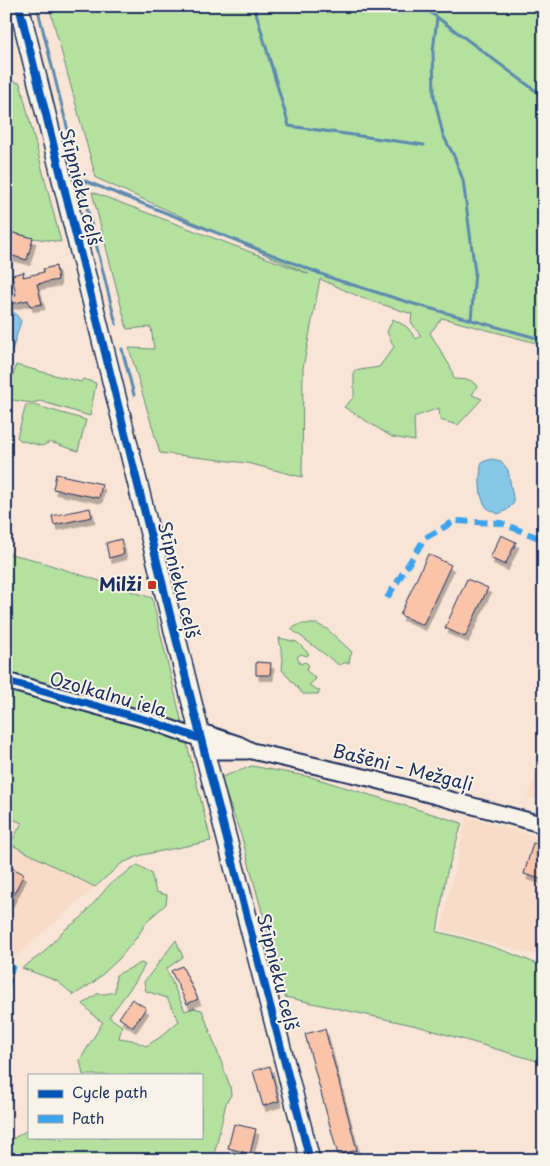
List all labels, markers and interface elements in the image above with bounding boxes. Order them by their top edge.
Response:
street label: Stīpnieku ceļš [54,125,109,248]
street label: Stīpnieku ceļš [152,518,207,641]
place label: Milži [99,570,142,597]
marker: Milži [146,579,158,591]
street label: Ozolkalnu iela [46,664,171,723]
street label: Bašēni – Mežgaļi [330,736,476,797]
street label: Stīpnieku ceļš [251,910,306,1033]
legend [28,1074,202,1138]
text: Cycle path [72,1080,148,1103]
text: Path [72,1106,104,1129]

